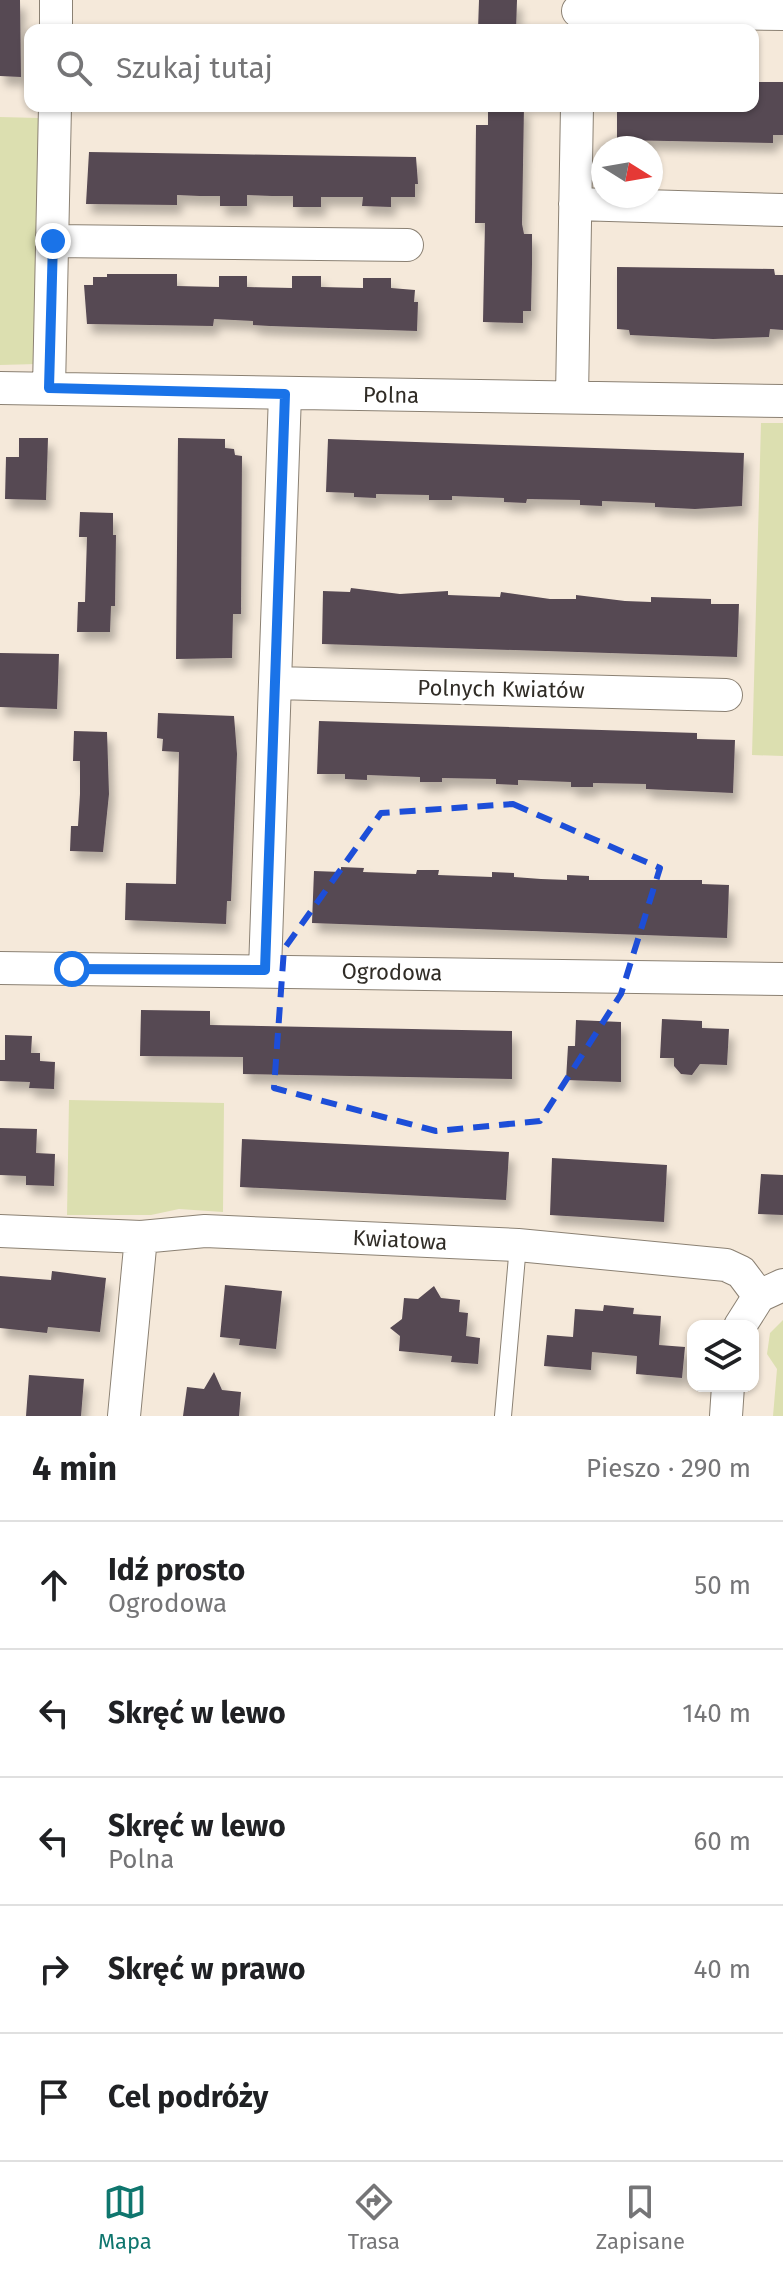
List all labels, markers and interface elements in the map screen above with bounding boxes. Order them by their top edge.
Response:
search box [24,24,759,112]
icon: search [52,46,96,90]
text: Szukaj tutaj [116,50,273,86]
north arrow [591,136,663,208]
route end [35,223,71,259]
street label: Polna [363,381,419,409]
street label: Polnych Kwiatów [417,674,585,704]
route start [54,951,90,987]
street label: Ogrodowa [341,958,443,986]
street label: Kwiatowa [352,1224,448,1256]
map controls [687,1320,759,1392]
button: layers [687,1320,759,1392]
text: 4 min [32,1448,117,1489]
text: Pieszo · 290 m [586,1453,751,1484]
text: Idź prosto [108,1552,245,1588]
icon: ahead [32,1563,76,1607]
text: 50 m [694,1570,751,1601]
text: Ogrodowa [108,1588,227,1619]
icon: left [32,1691,76,1735]
text: Skręć w lewo [108,1695,286,1731]
text: 140 m [682,1698,751,1729]
text: Skręć w lewo [108,1808,286,1844]
icon: left [32,1819,76,1863]
text: 60 m [693,1826,751,1857]
text: Polna [108,1844,175,1875]
icon: right [32,1947,76,1991]
text: Skręć w prawo [108,1951,306,1987]
text: 40 m [693,1954,751,1985]
icon: arrive [32,2075,76,2119]
text: Cel podróży [108,2079,268,2115]
tab: Mapa [98,2180,152,2255]
tab: Trasa [348,2180,400,2255]
tab: Zapisane [596,2180,685,2255]

